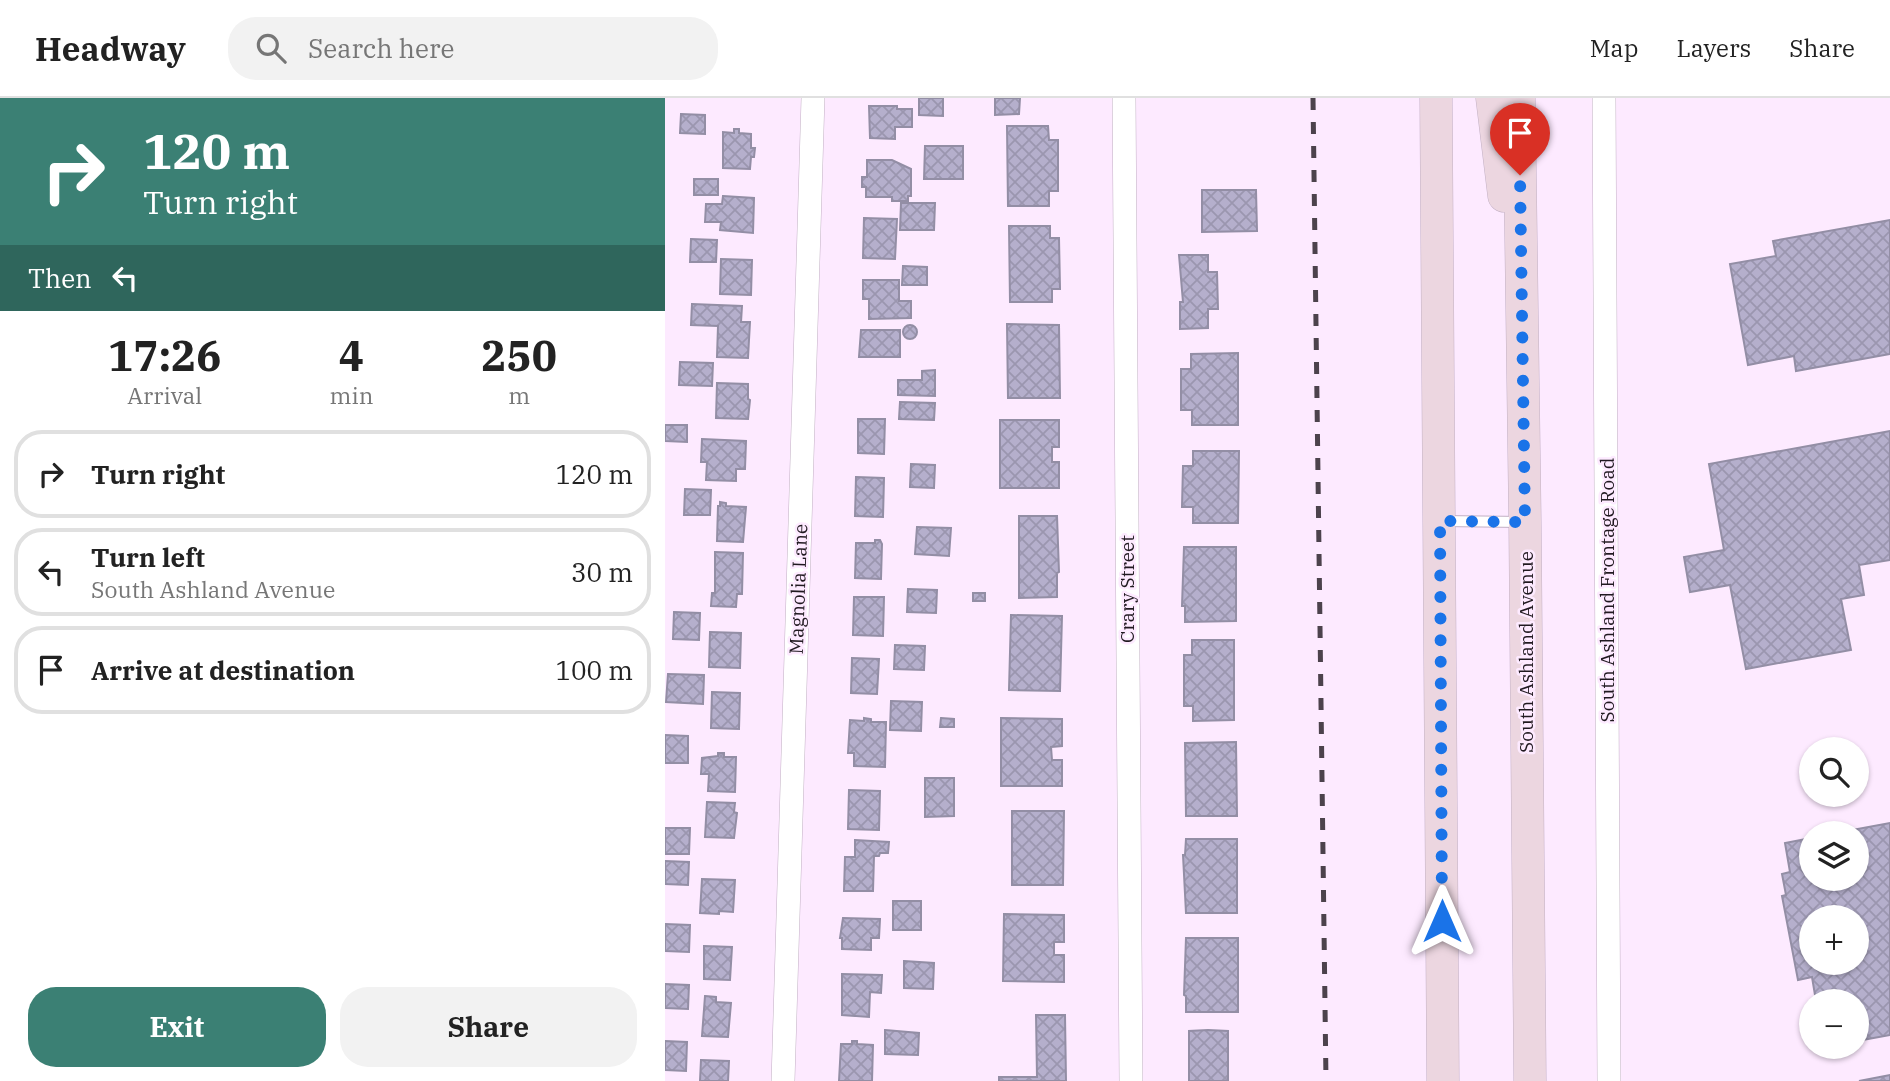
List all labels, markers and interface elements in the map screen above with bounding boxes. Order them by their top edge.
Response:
search box [228,17,718,80]
text: Headway [35,27,186,70]
icon: search [252,29,290,67]
text: Search here [308,31,454,65]
text: Map [1590,32,1638,64]
text: Layers [1676,32,1751,64]
text: Share [1789,32,1855,64]
pin [1490,103,1550,175]
icon: arrive [1501,114,1539,152]
text: 120 m [143,119,290,182]
icon: right [28,126,119,217]
text: Turn right [143,181,298,223]
icon: left [106,259,144,297]
text: Then [28,261,92,295]
text: 17:26 [108,328,222,383]
text: 4 [339,328,364,383]
text: 250 [481,328,557,383]
text: Arrival [127,380,202,410]
text: min [330,380,373,410]
text: m [508,380,530,410]
icon: right [32,455,70,493]
text: Turn right [91,457,225,491]
text: 120 m [555,457,633,491]
street label: South Ashland Frontage Road [1595,458,1619,722]
street label: Magnolia Lane [784,523,812,655]
street label: Crary Street [1115,535,1139,643]
text: Turn left [91,540,205,574]
street label: South Ashland Avenue [1514,551,1538,753]
icon: left [32,553,70,591]
text: 30 m [571,555,633,589]
text: South Ashland Avenue [91,574,335,604]
icon: arrive [32,651,70,689]
text: Arrive at destination [91,653,355,687]
text: 100 m [555,653,633,687]
map controls [1799,737,1869,1059]
button: search [1799,737,1869,807]
button: layers [1799,821,1869,891]
position arrow [1405,884,1479,958]
button: + [1799,905,1869,975]
button: Exit [28,987,326,1067]
button: Share [340,987,637,1067]
button: − [1799,989,1869,1059]

